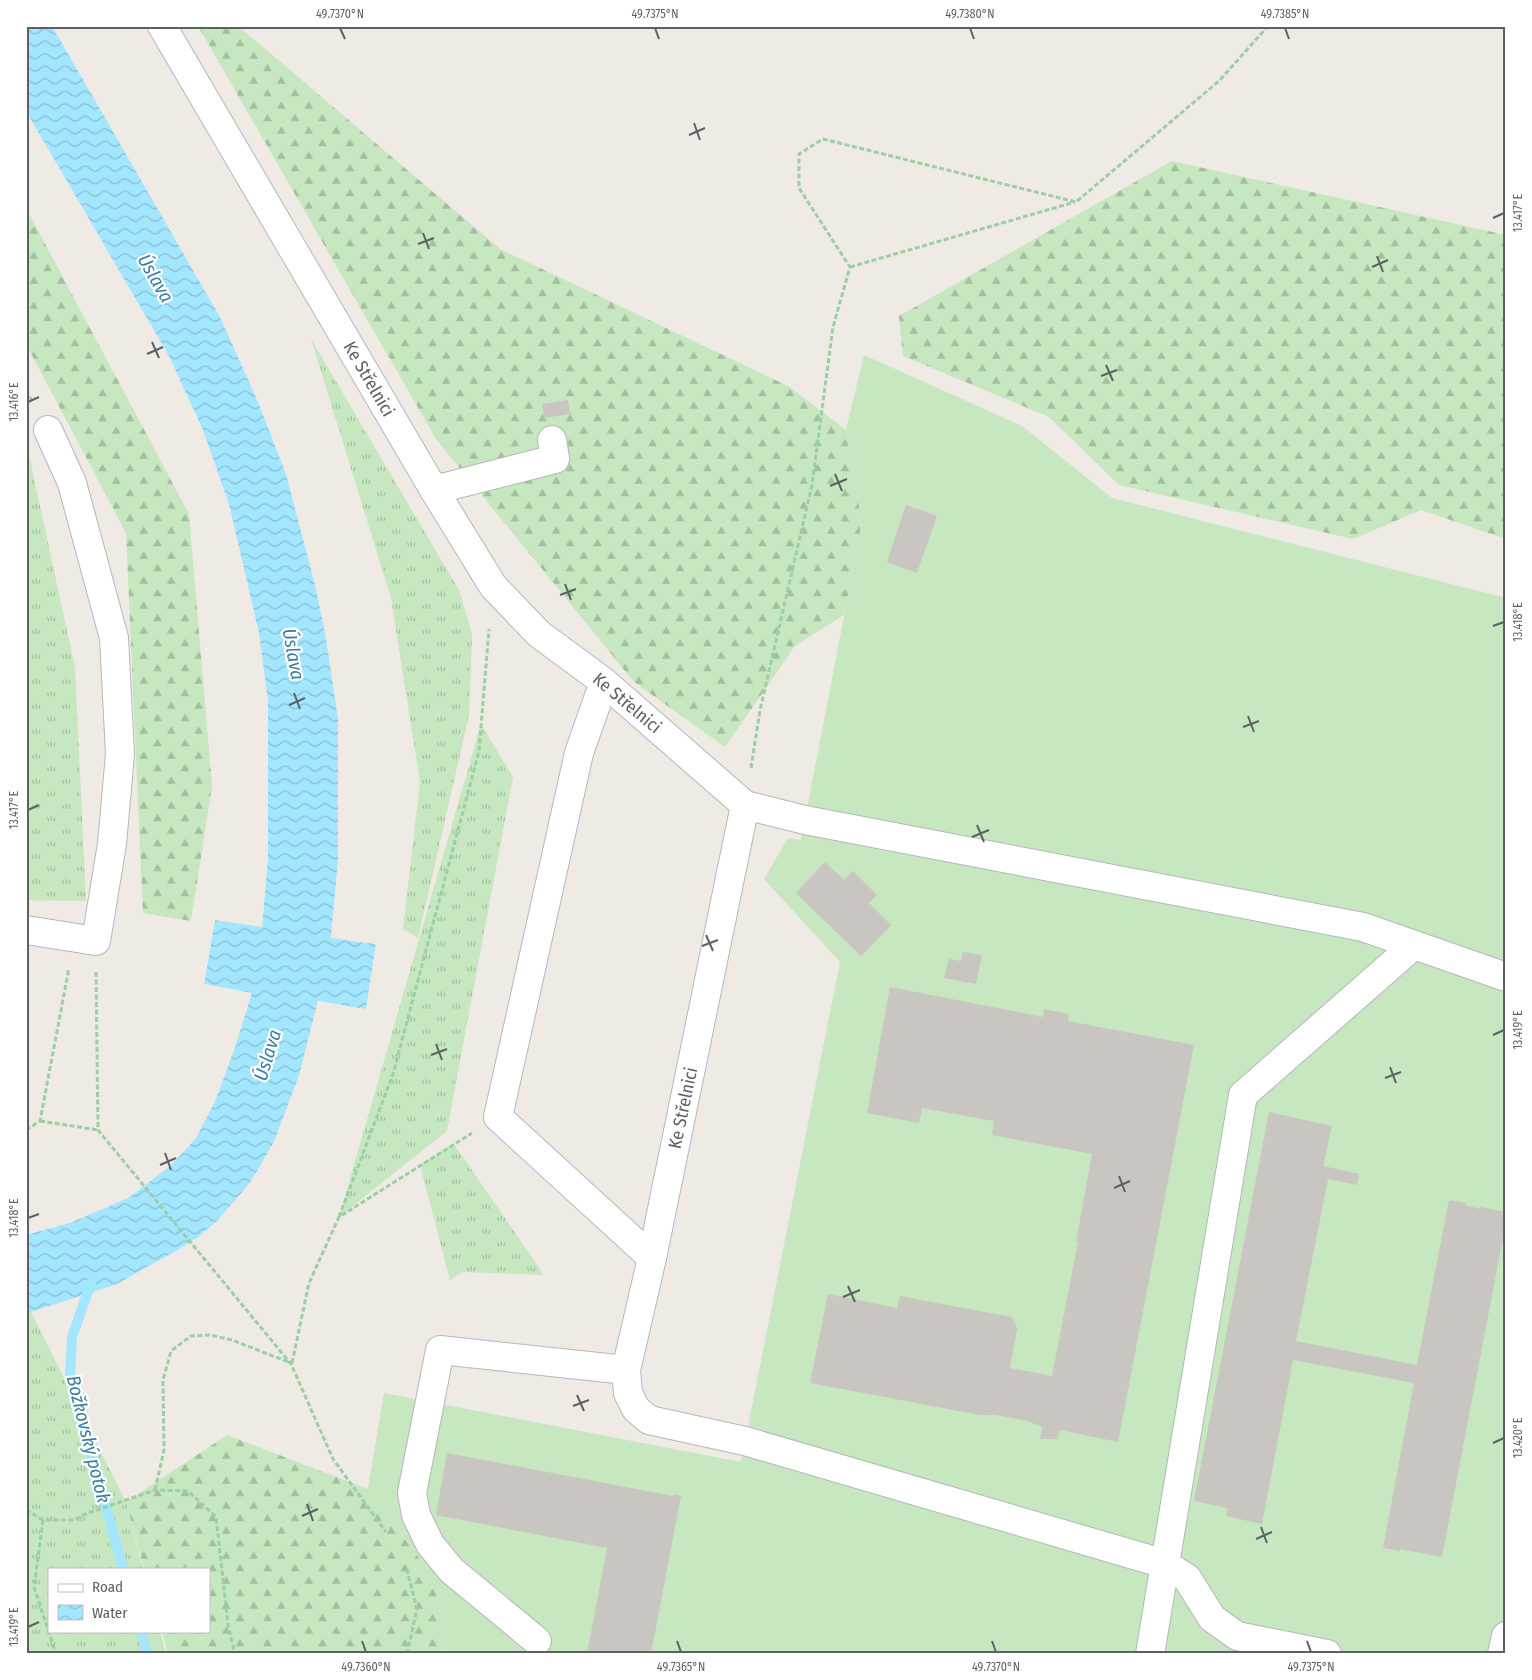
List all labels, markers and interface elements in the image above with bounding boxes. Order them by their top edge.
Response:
text: 49.7370°N [316,7,364,21]
text: 49.7375°N [631,7,679,21]
text: 49.7380°N [945,7,995,21]
text: 49.7385°N [1261,7,1309,21]
text: 13.417°E [1511,193,1525,232]
water label: Úslava [133,250,179,307]
street label: Ke Střelnici [339,338,399,420]
text: 13.416°E [7,382,21,422]
text: 13.418°E [1511,602,1525,642]
water label: Úslava [278,626,309,682]
street label: Ke Střelnici [588,668,666,738]
text: 13.417°E [7,790,21,829]
text: 13.419°E [1511,1010,1525,1050]
water label: Úslava [249,1027,286,1083]
street label: Ke Střelnici [664,1065,702,1151]
text: 13.418°E [7,1198,21,1238]
water label: Božkovský potok [62,1373,115,1505]
text: 13.420°E [1511,1417,1525,1458]
legend [48,1568,210,1632]
text: Road [92,1578,123,1596]
text: Water [92,1604,128,1622]
text: 13.419°E [7,1607,21,1647]
text: 49.7360°N [341,1660,391,1674]
text: 49.7365°N [657,1660,705,1674]
text: 49.7370°N [972,1660,1020,1674]
text: 49.7375°N [1287,1660,1335,1674]

